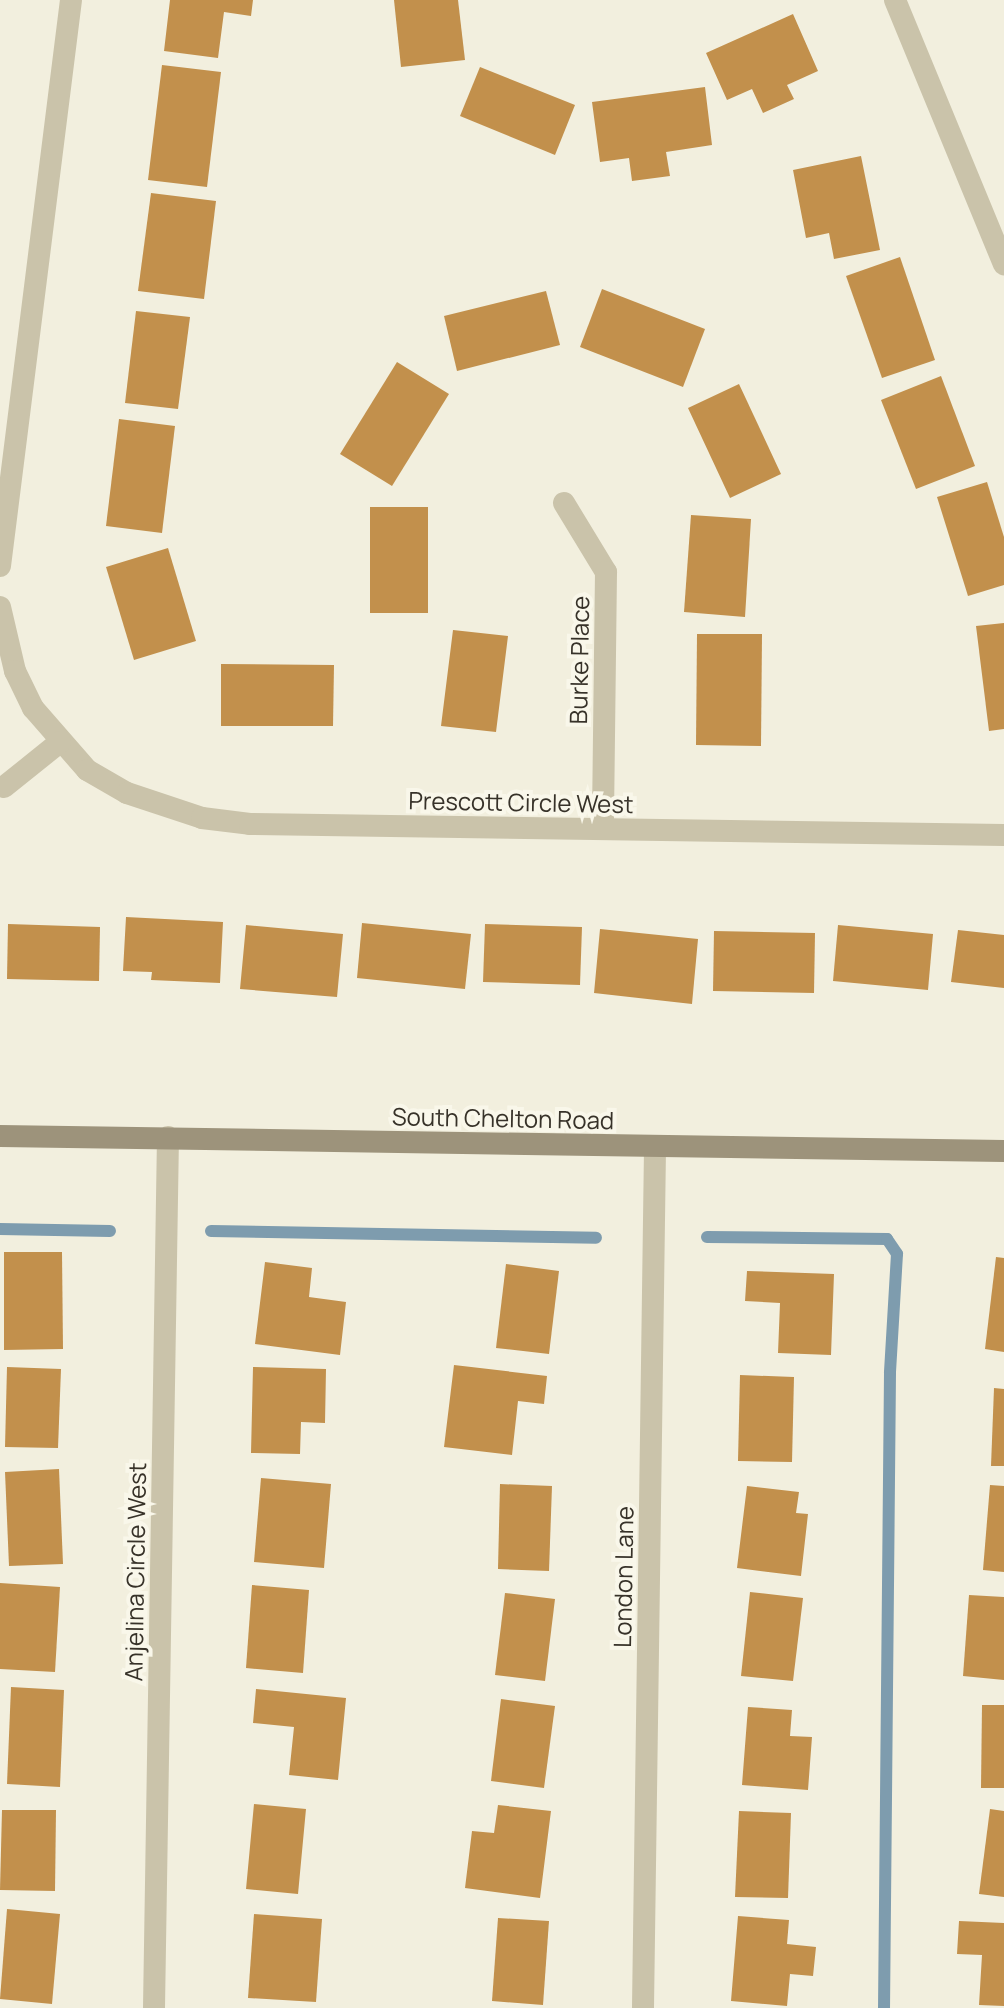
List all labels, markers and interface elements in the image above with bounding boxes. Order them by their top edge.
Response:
street label: Burke Place [563,596,595,724]
street label: Prescott Circle West [408,786,634,818]
street label: South Chelton Road [392,1102,614,1134]
street label: Anjelina Circle West [119,1462,151,1682]
street label: London Lane [607,1506,639,1648]

